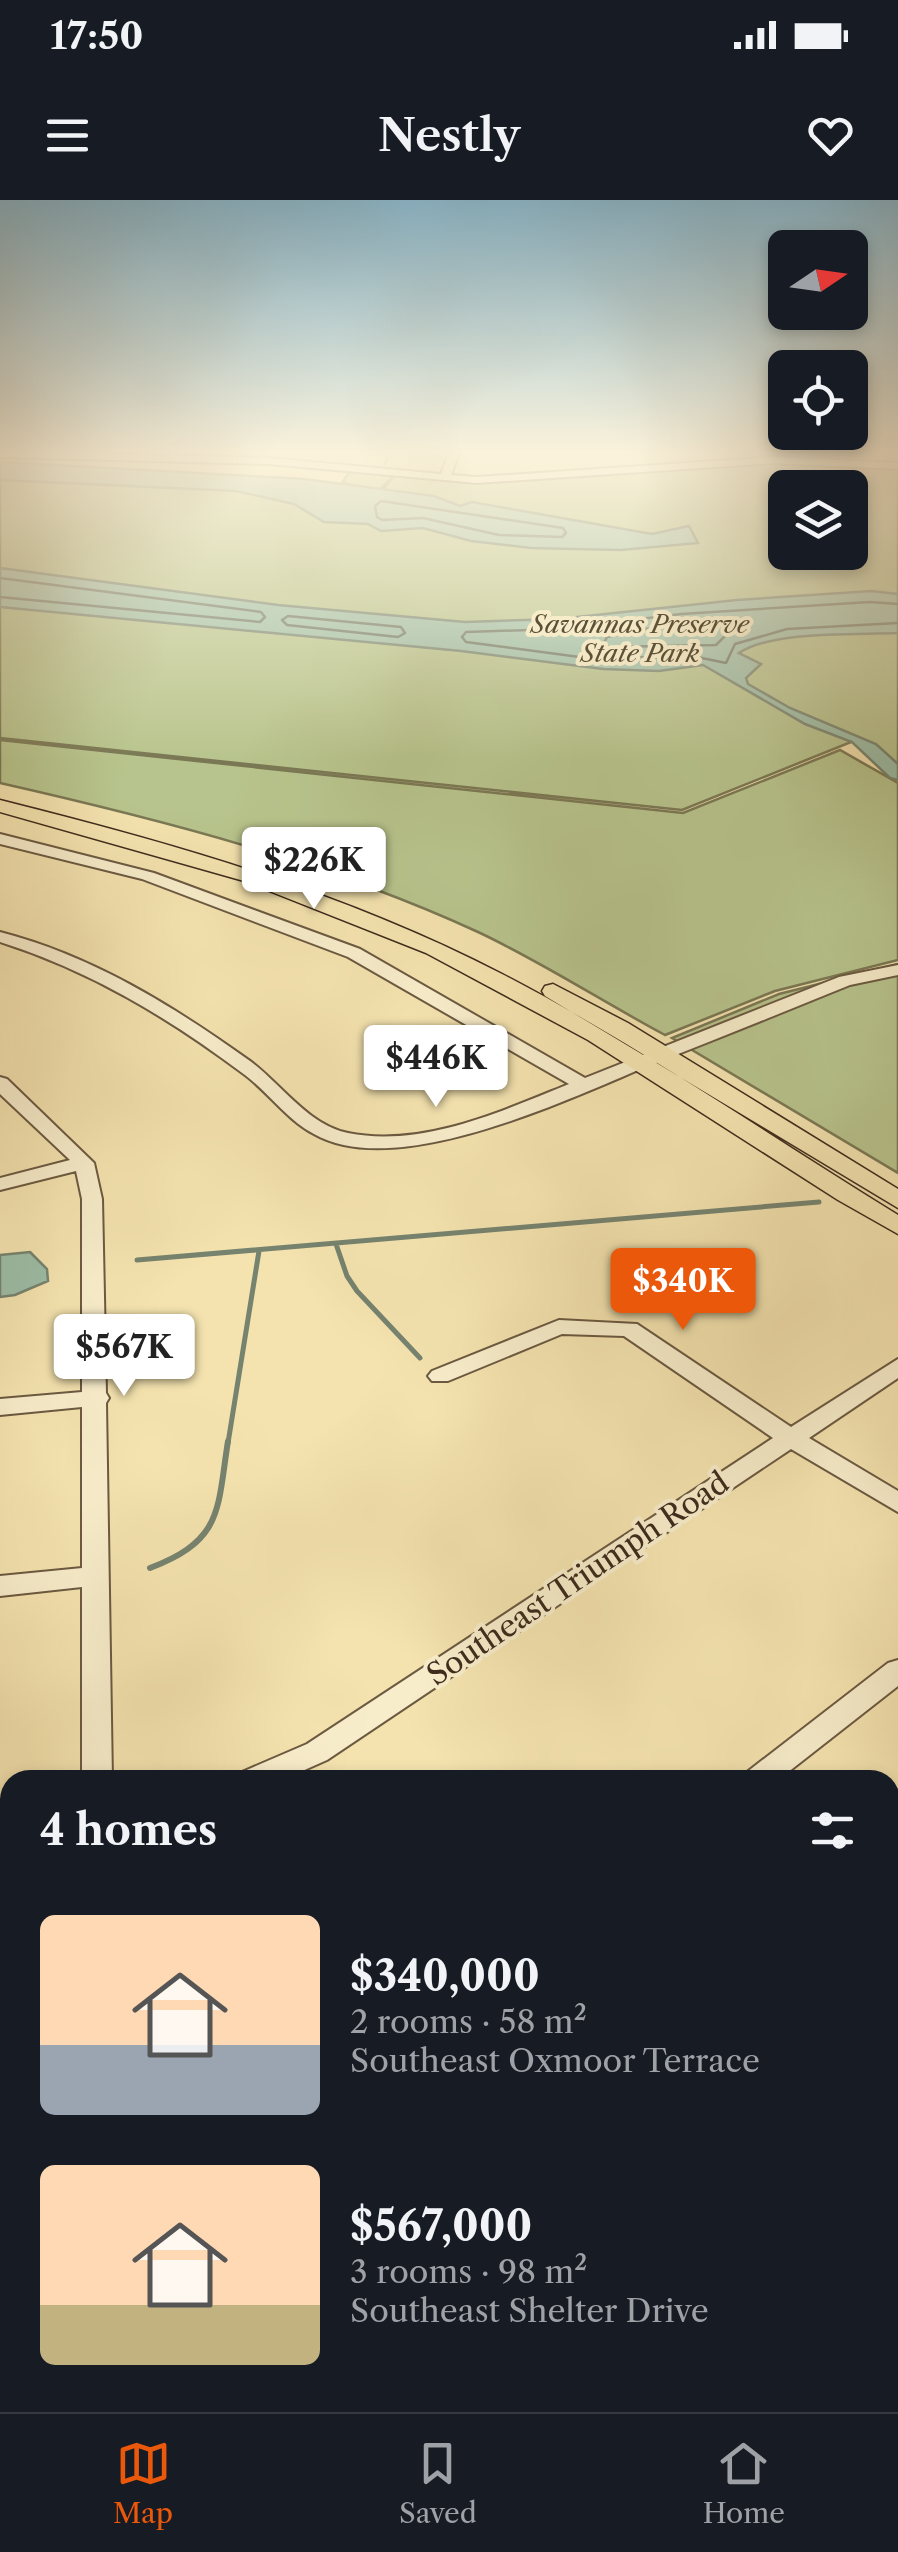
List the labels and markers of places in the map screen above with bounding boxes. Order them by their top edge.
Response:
pin: $226K [244,827,384,912]
pin: $446K [366,1025,506,1110]
pin: $340K [613,1248,753,1333]
pin: $567K [54,1314,194,1399]

